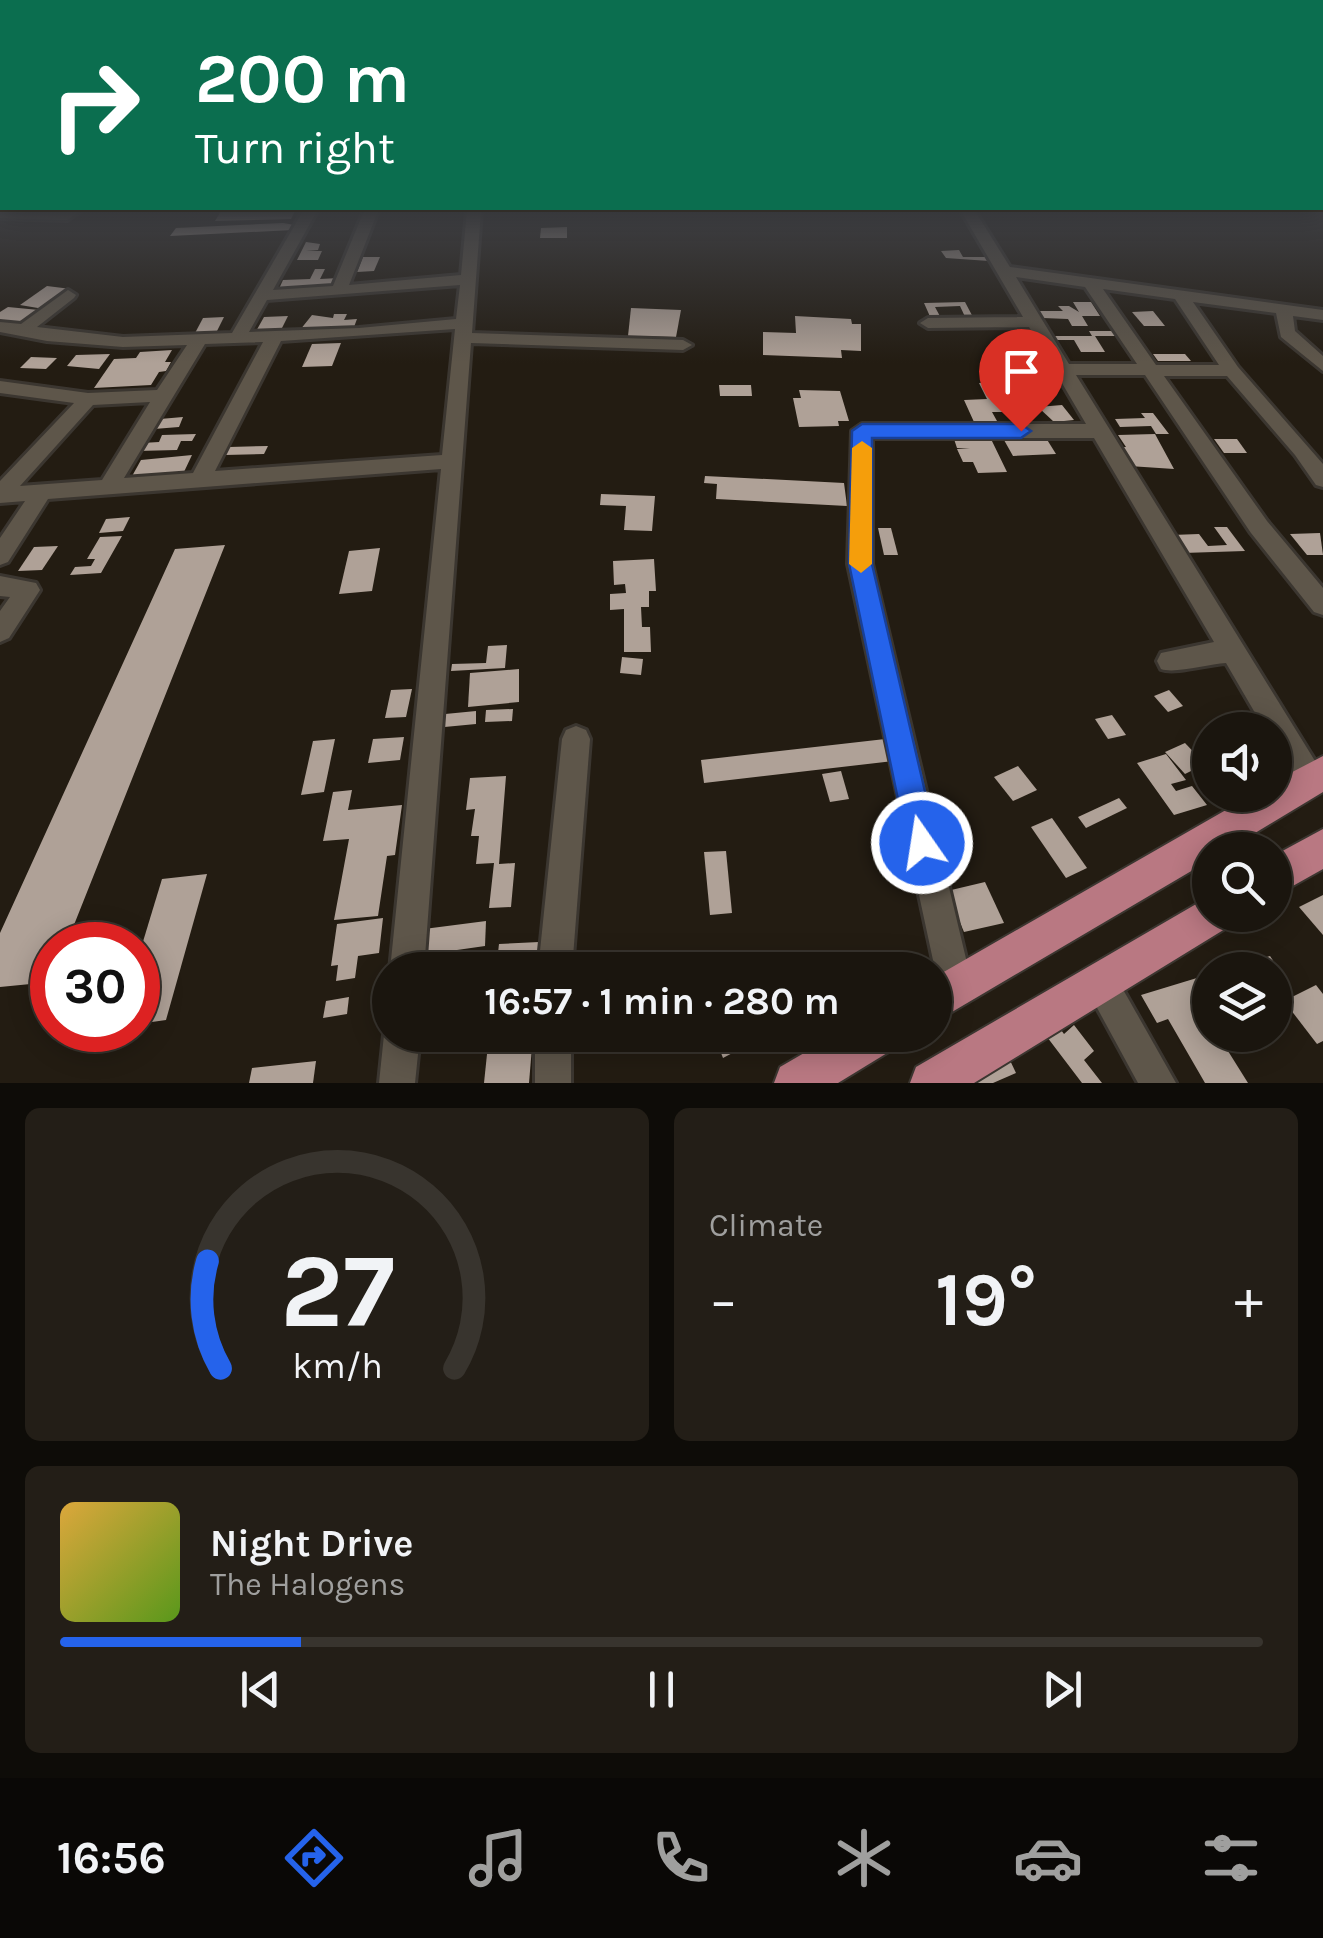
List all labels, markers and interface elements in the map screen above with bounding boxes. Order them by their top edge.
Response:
text: 200 m [195,38,410,120]
icon: right [30,40,160,170]
text: Turn right [195,122,395,174]
pin [979,329,1064,432]
icon: arrive [994,344,1049,399]
map controls [1192,712,1292,1052]
button: sound [1192,712,1292,812]
position arrow [870,791,974,895]
button: search [1192,832,1292,932]
speed limit sign: 30 [30,922,160,1052]
button: layers [1192,952,1292,1052]
text: 16:57 · 1 min · 280 m [484,979,840,1024]
text: Climate [709,1207,823,1244]
text: 27 [280,1231,394,1352]
text: 19° [935,1256,1037,1344]
text: − [709,1268,738,1332]
text: + [1234,1268,1263,1332]
text: km/h [292,1345,382,1387]
text: Night Drive [210,1521,413,1566]
text: The Halogens [210,1566,405,1603]
icon: previous [233,1662,288,1717]
icon: pause [634,1662,689,1717]
icon: next [1035,1662,1090,1717]
icon: directions [279,1823,349,1893]
icon: music [463,1823,533,1893]
icon: phone [646,1823,716,1893]
icon: climate [829,1823,899,1893]
icon: car [1013,1823,1083,1893]
icon: filters [1196,1823,1266,1893]
text: 16:56 [57,1832,166,1884]

